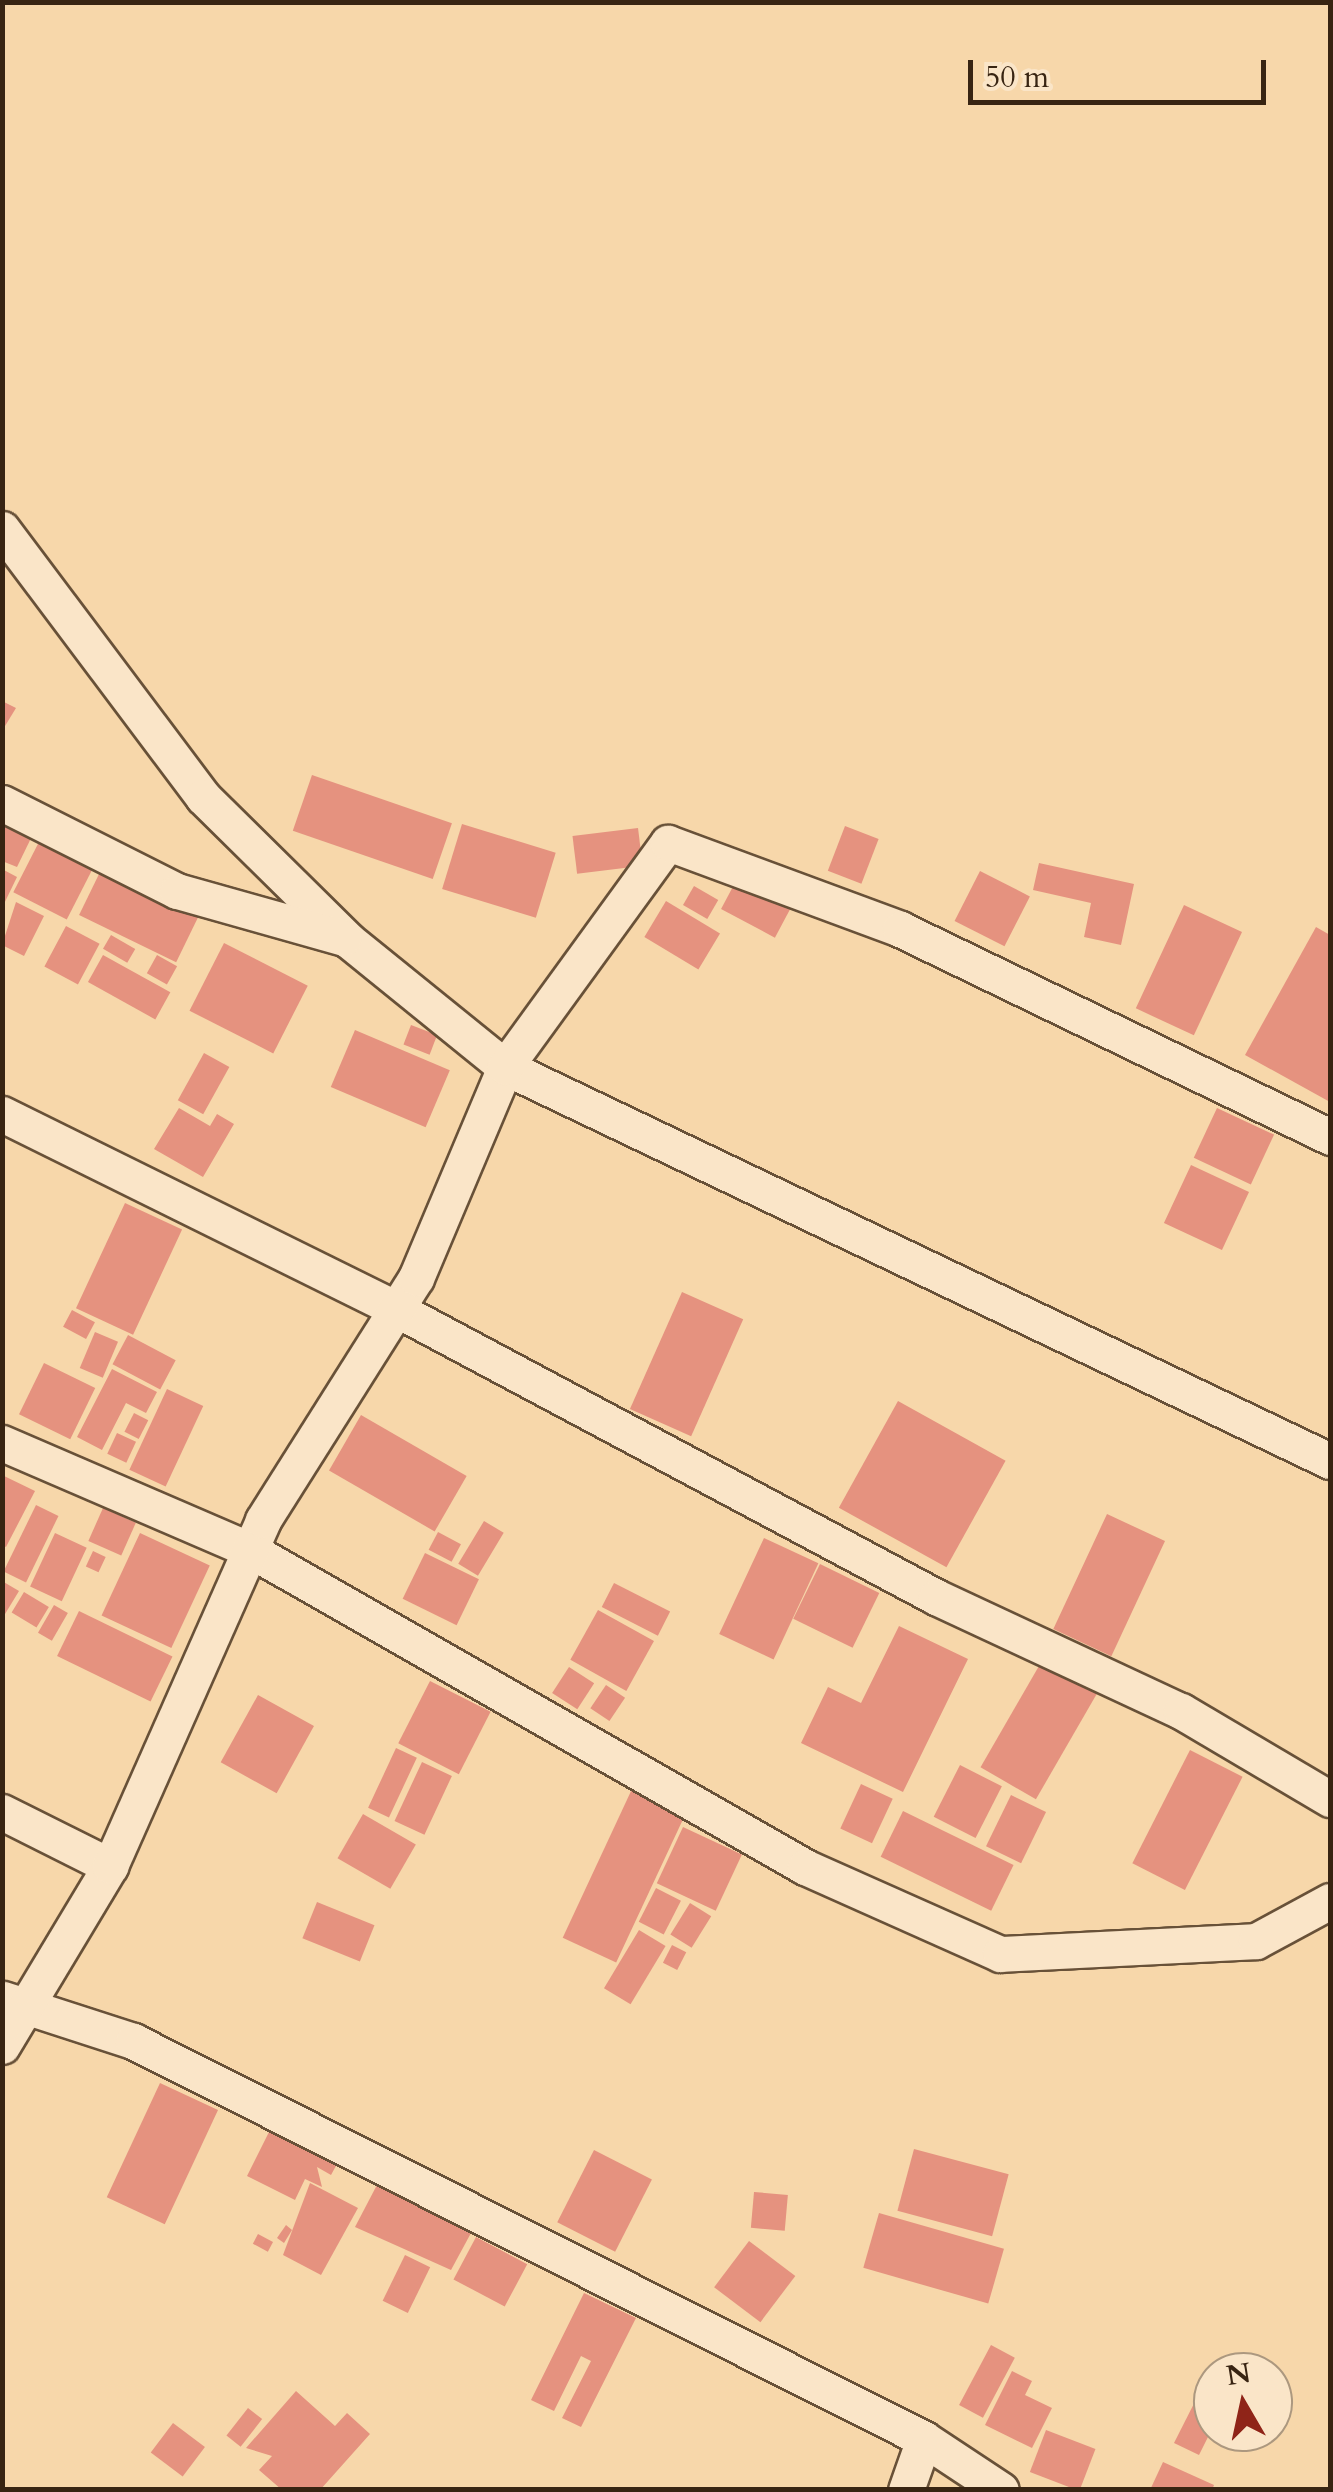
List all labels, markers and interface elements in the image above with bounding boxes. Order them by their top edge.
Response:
scale bar [973,40,1270,102]
text: 50 m [985,57,1049,98]
north arrow [1193,2352,1293,2452]
text: N [1224,2354,1254,2395]

